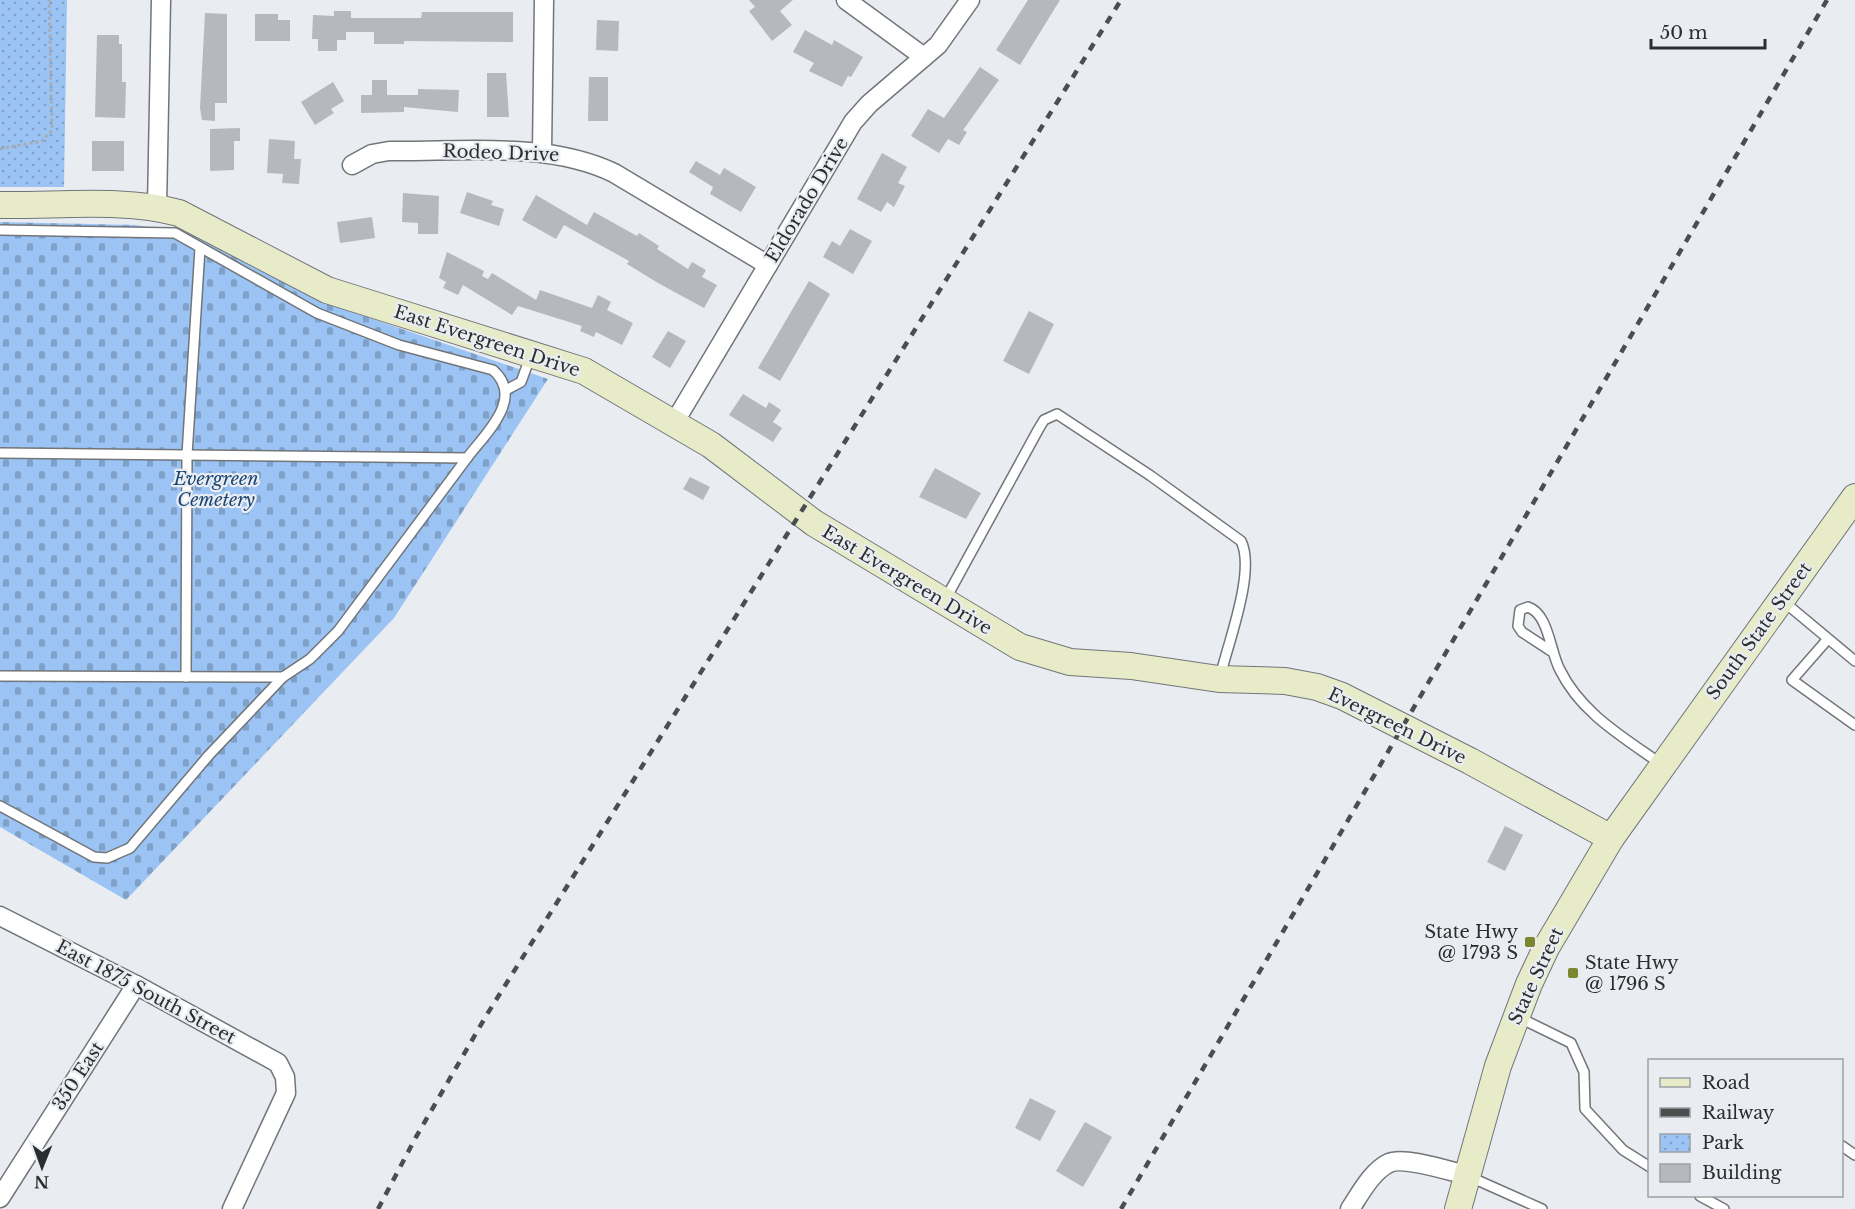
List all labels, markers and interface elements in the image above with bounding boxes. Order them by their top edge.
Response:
scale bar [1651,12,1765,50]
text: 50 m [1660,22,1708,44]
street label: Eldorado Drive [761,134,853,266]
street label: Rodeo Drive [442,140,560,166]
street label: East Evergreen Drive [391,301,583,381]
park label: Evergreen Cemetery [172,468,259,511]
street label: East Evergreen Drive [818,521,996,639]
street label: South State Street [1702,558,1816,704]
street label: Evergreen Drive [1324,683,1470,769]
place label: State Hwy @ 1793 S [1424,921,1518,964]
street label: State Street [1504,924,1568,1028]
street label: East 1875 South Street [52,935,240,1049]
marker: State Hwy @ 1793 S [1523,935,1537,949]
place label: State Hwy @ 1796 S [1585,952,1679,995]
marker: State Hwy @ 1796 S [1566,966,1580,980]
street label: 350 East [48,1037,108,1114]
legend [1648,1059,1843,1197]
text: Road [1702,1072,1750,1094]
text: Railway [1702,1102,1775,1124]
text: Park [1702,1132,1744,1154]
north arrow [12,1137,72,1197]
text: Building [1702,1162,1781,1184]
text: N [34,1172,49,1192]

